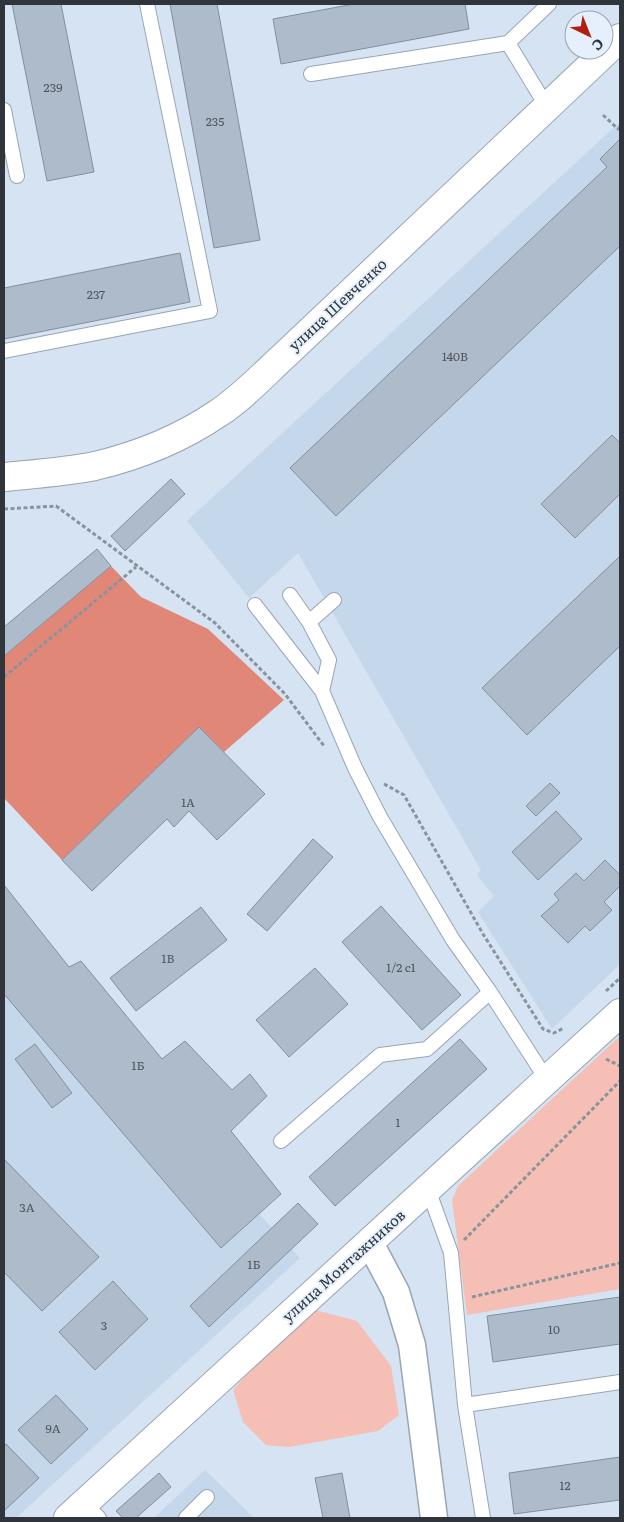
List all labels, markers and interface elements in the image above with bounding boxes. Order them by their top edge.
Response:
north arrow [564,10,614,60]
text: С [588,35,609,56]
house number: 239 [44,78,62,96]
house number: 235 [206,112,224,130]
street label: улица Шевченко [283,252,392,356]
house number: 237 [87,285,105,303]
house number: 140В [442,347,468,365]
house number: 1А [181,793,195,811]
house number: 1В [162,949,174,967]
house number: 1/2 с1 [386,958,416,976]
house number: 1Б [132,1056,144,1074]
house number: 1 [396,1113,401,1131]
house number: 3А [19,1198,35,1216]
street label: улица Монтажников [276,1203,410,1327]
house number: 1Б [248,1255,260,1273]
house number: 3 [101,1316,107,1334]
house number: 10 [548,1320,560,1338]
house number: 9А [45,1419,61,1437]
house number: 12 [560,1476,570,1494]

